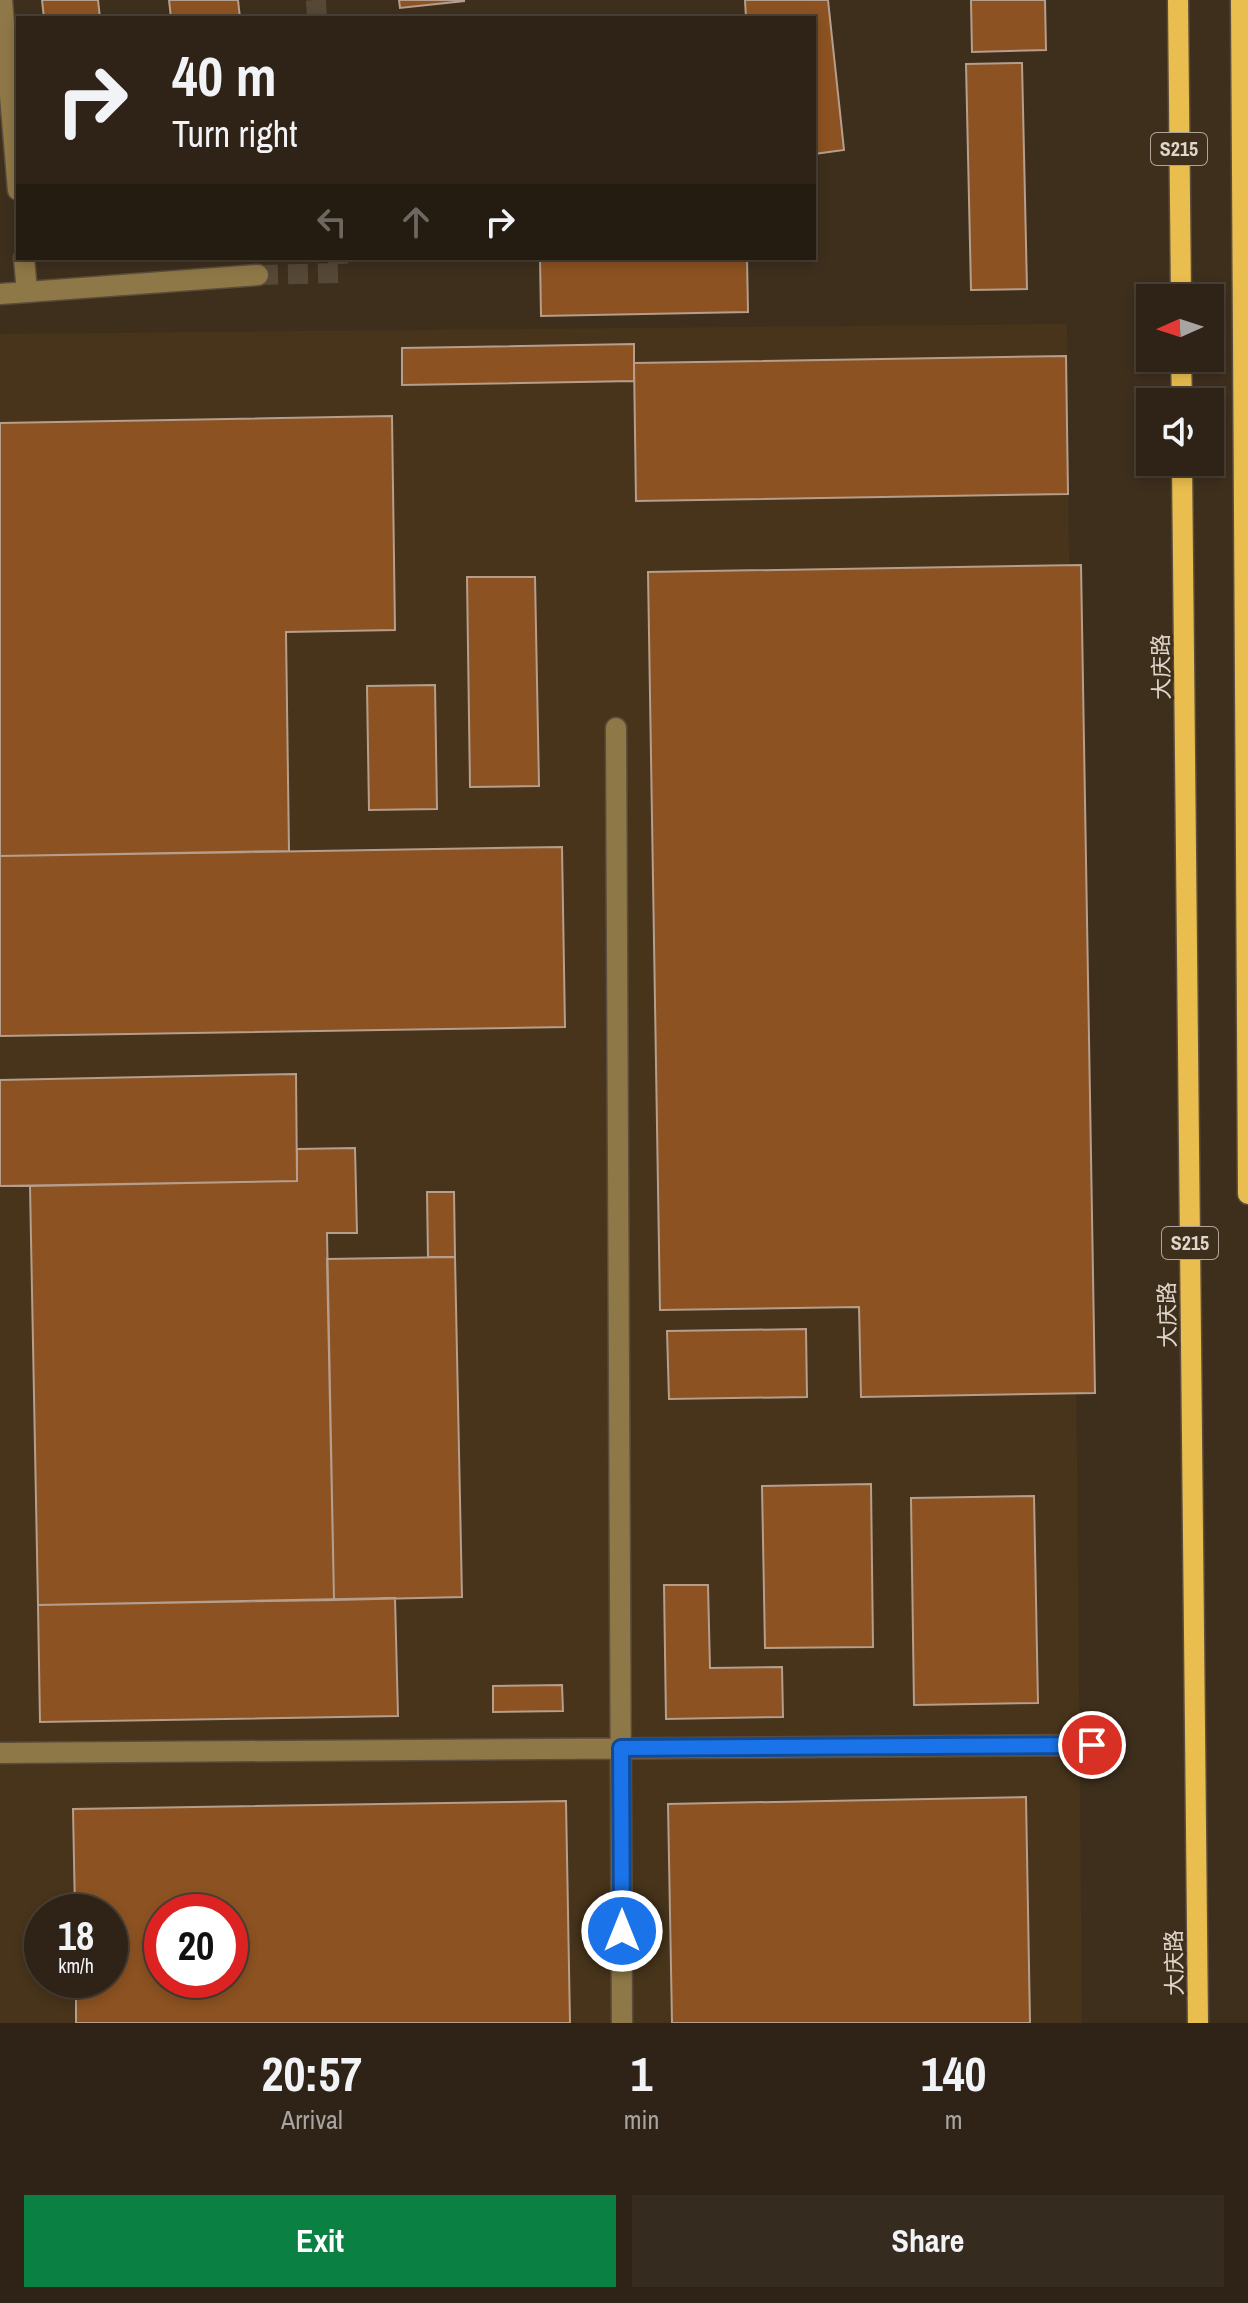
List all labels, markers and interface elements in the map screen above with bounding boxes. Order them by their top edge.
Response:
text: 40 m [172,38,277,113]
icon: right [40,48,144,152]
text: Turn right [172,110,297,158]
road number: S215 [1151,133,1207,165]
icon: left [310,200,354,244]
icon: ahead [394,200,438,244]
icon: right [478,200,522,244]
north arrow [1136,284,1224,372]
map controls [1136,284,1224,476]
button: sound [1136,388,1224,476]
street label: 大庆路 [1145,634,1177,700]
road number: S215 [1162,1227,1218,1259]
street label: 大庆路 [1151,1282,1183,1348]
pin [1058,1711,1126,1779]
icon: arrive [1070,1723,1114,1767]
position arrow [580,1889,664,1973]
speed limit sign: 20 [144,1894,248,1998]
text: 18 [58,1909,94,1962]
street label: 大庆路 [1158,1930,1190,1996]
text: km/h [58,1952,94,1979]
text: 20:57 [262,2041,362,2106]
text: 1 [631,2041,652,2106]
text: 140 [921,2041,986,2106]
text: Arrival [281,2102,343,2137]
text: min [624,2102,659,2137]
text: m [945,2102,963,2137]
button: Exit [24,2195,616,2287]
button: Share [632,2195,1224,2287]

